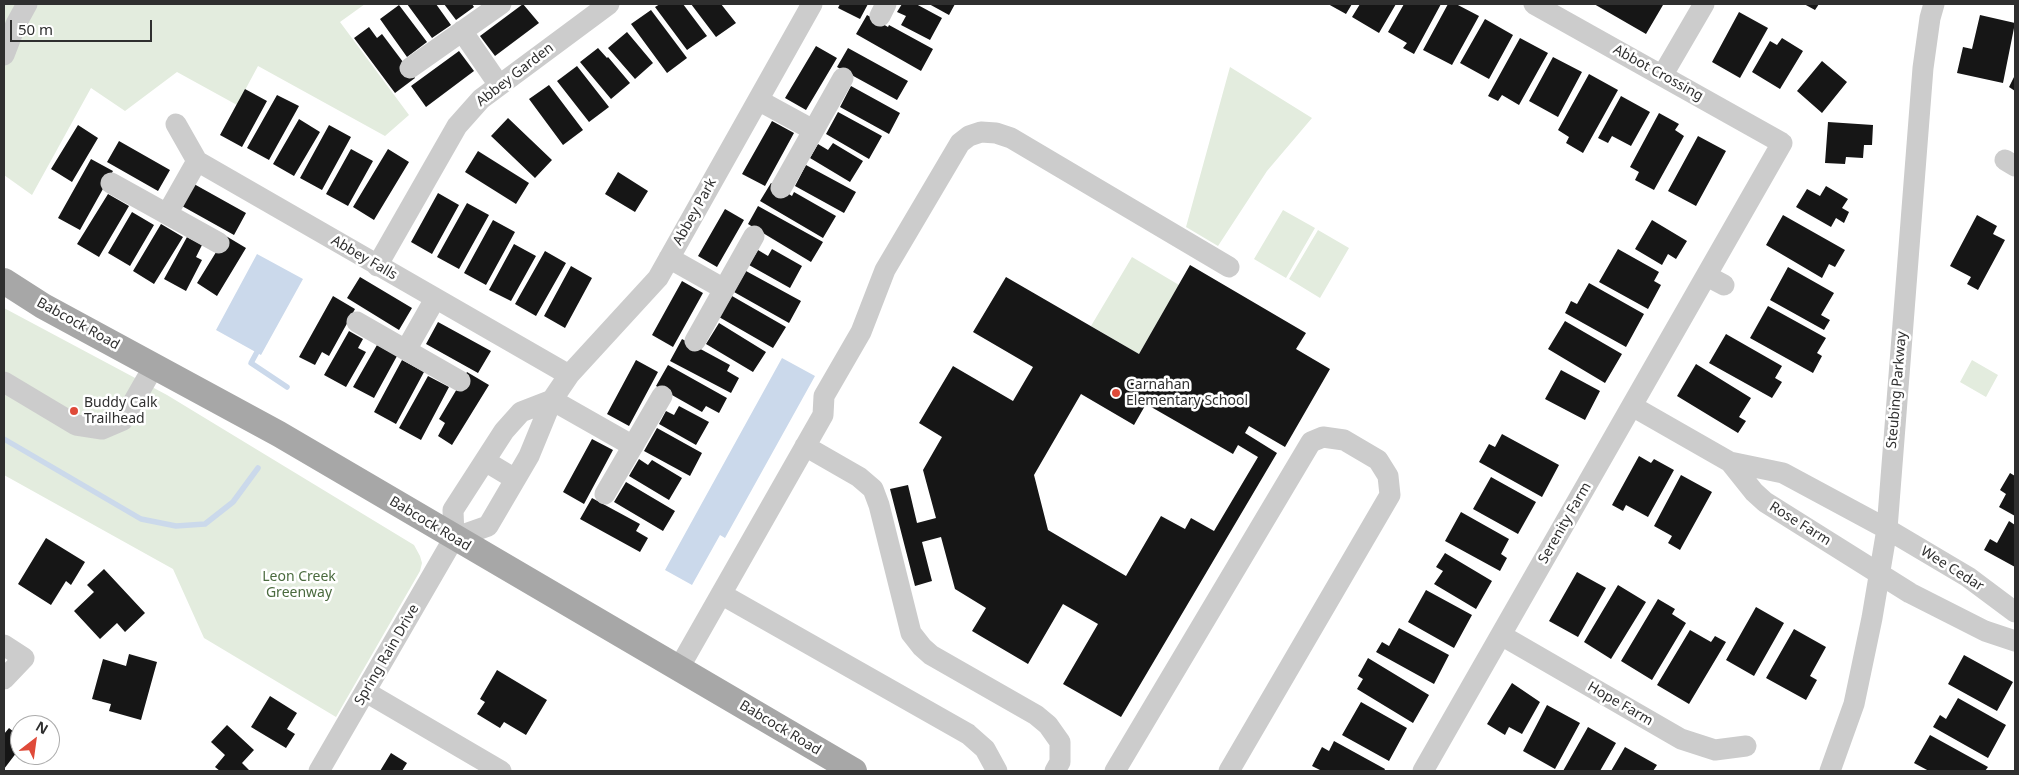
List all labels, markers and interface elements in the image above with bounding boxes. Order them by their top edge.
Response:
scale bar [12,10,155,42]
text: 50 m [18,19,53,39]
street label: Abbey Garden [473,40,557,110]
street label: Abbot Crossing [1610,41,1706,105]
street label: Abbey Park [670,176,720,248]
street label: Abbey Falls [328,232,400,284]
street label: Babcock Road [34,294,122,354]
street label: Steubing Parkway [1883,330,1911,450]
place label: Carnahan Elementary School [1126,377,1248,410]
marker: Carnahan Elementary School [1110,387,1122,399]
place label: Buddy Calk Trailhead [84,395,158,428]
marker: Buddy Calk Trailhead [68,405,80,417]
street label: Serenity Farm [1535,479,1595,567]
street label: Babcock Road [386,493,474,555]
street label: Rose Farm [1766,498,1834,550]
street label: Wee Cedar [1917,543,1987,595]
park label: Leon Creek Greenway [262,569,336,602]
street label: Spring Rain Drive [351,602,423,708]
street label: Hope Farm [1584,678,1656,730]
street label: Babcock Road [736,697,824,759]
north arrow [10,715,60,765]
text: N [33,716,52,739]

